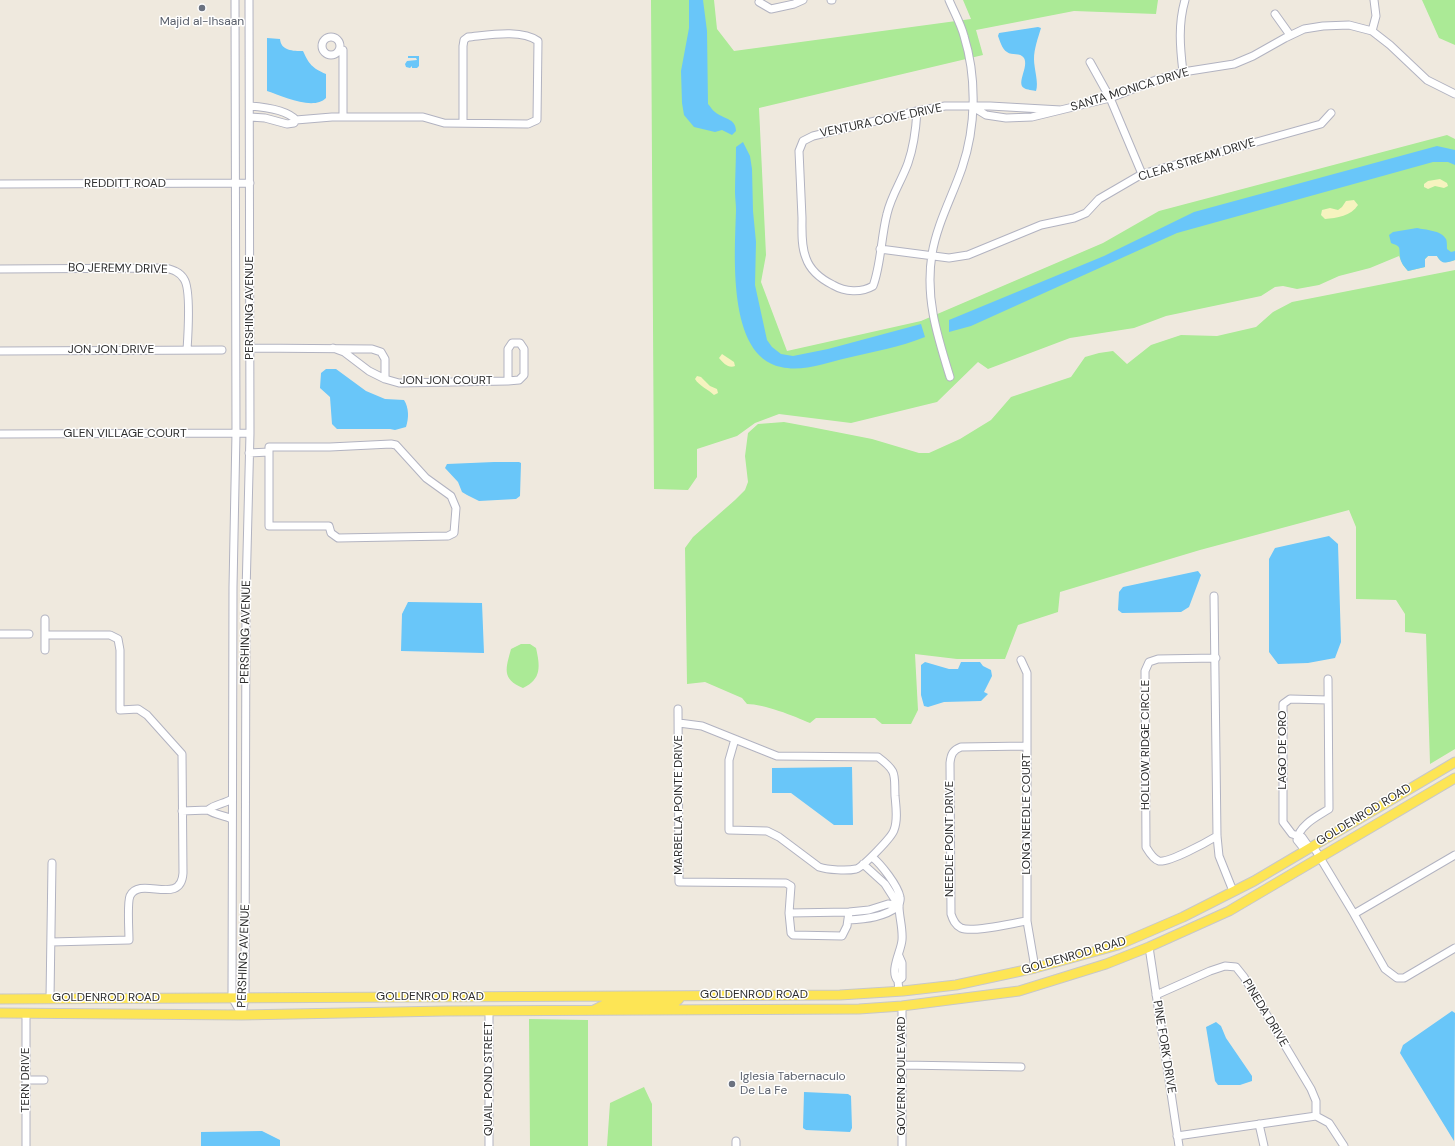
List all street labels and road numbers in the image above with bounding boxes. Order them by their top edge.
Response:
street label: SANTA MONICA DRIVE [1069,65,1191,115]
street label: VENTURA COVE DRIVE [819,101,943,141]
street label: CLEAR STREAM DRIVE [1137,135,1257,185]
street label: REDDITT ROAD [84,177,166,191]
street label: PERSHING AVENUE [243,256,257,360]
street label: BO JEREMY DRIVE [68,261,168,277]
street label: JON JON DRIVE [68,343,154,357]
street label: JON JON COURT [399,374,493,388]
street label: GLEN VILLAGE COURT [63,427,187,441]
street label: PERSHING AVENUE [238,580,254,684]
street label: HOLLOW RIDGE CIRCLE [1139,680,1153,810]
street label: LAGO DE ORO [1276,710,1290,790]
street label: MARBELLA POINTE DRIVE [672,735,686,875]
street label: LONG NEEDLE COURT [1020,753,1034,875]
street label: NEEDLE POINT DRIVE [943,781,957,897]
street label: GOLDENROD ROAD [1314,781,1414,849]
street label: PERSHING AVENUE [235,904,253,1008]
street label: GOLDENROD ROAD [1020,934,1128,978]
street label: PINEDA DRIVE [1239,976,1291,1050]
street label: GOLDENROD ROAD [700,988,808,1002]
street label: GOLDENROD ROAD [376,990,484,1004]
street label: GOLDENROD ROAD [52,991,160,1005]
street label: PINE FORK DRIVE [1150,999,1178,1095]
street label: GOVERN BOULEVARD [895,1016,909,1136]
street label: QUAIL POND STREET [482,1022,496,1136]
street label: TERN DRIVE [19,1047,33,1113]

